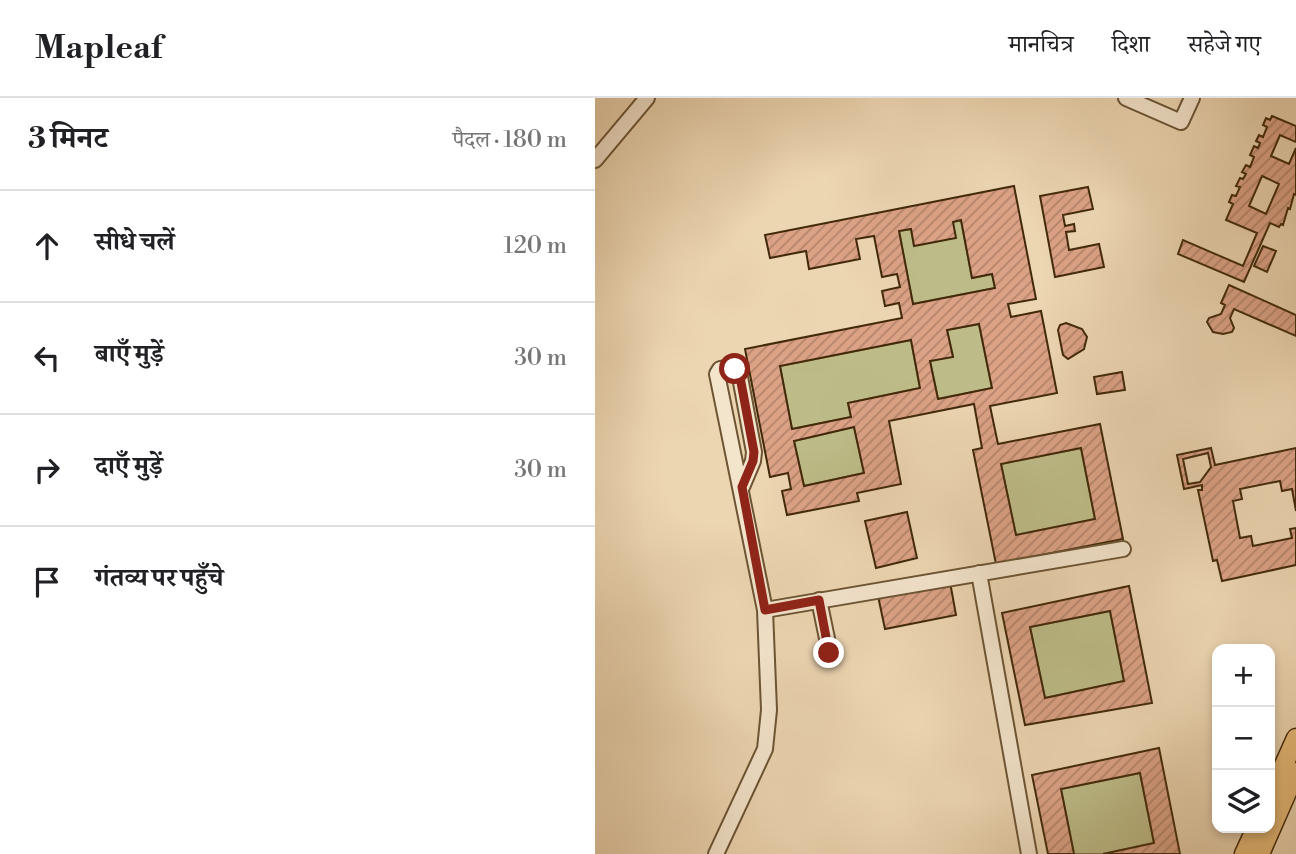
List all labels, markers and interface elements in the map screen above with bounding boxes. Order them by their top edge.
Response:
text: Mapleaf [35,28,162,69]
text: मानचित्र [1009,30,1074,60]
text: दिशा [1112,30,1150,60]
text: सहेजे गए [1188,30,1261,60]
text: 3 मिनट [28,120,108,158]
text: पैदल · 180 m [452,126,567,154]
text: सीधे चलें [95,226,175,258]
icon: ahead [28,227,66,265]
text: 120 m [503,232,567,260]
text: बाएँ मुड़ें [95,338,164,370]
icon: left [28,339,66,377]
text: 30 m [514,344,567,372]
route start [719,353,750,384]
text: दाएँ मुड़ें [95,450,163,482]
icon: right [28,451,66,489]
text: 30 m [514,456,567,484]
text: गंतव्य पर पहुँचे [95,562,224,594]
icon: arrive [28,563,66,601]
route end [813,637,844,668]
map controls [1212,644,1275,833]
button: + [1212,644,1275,707]
button: − [1212,707,1275,770]
button: layers [1212,770,1275,833]

